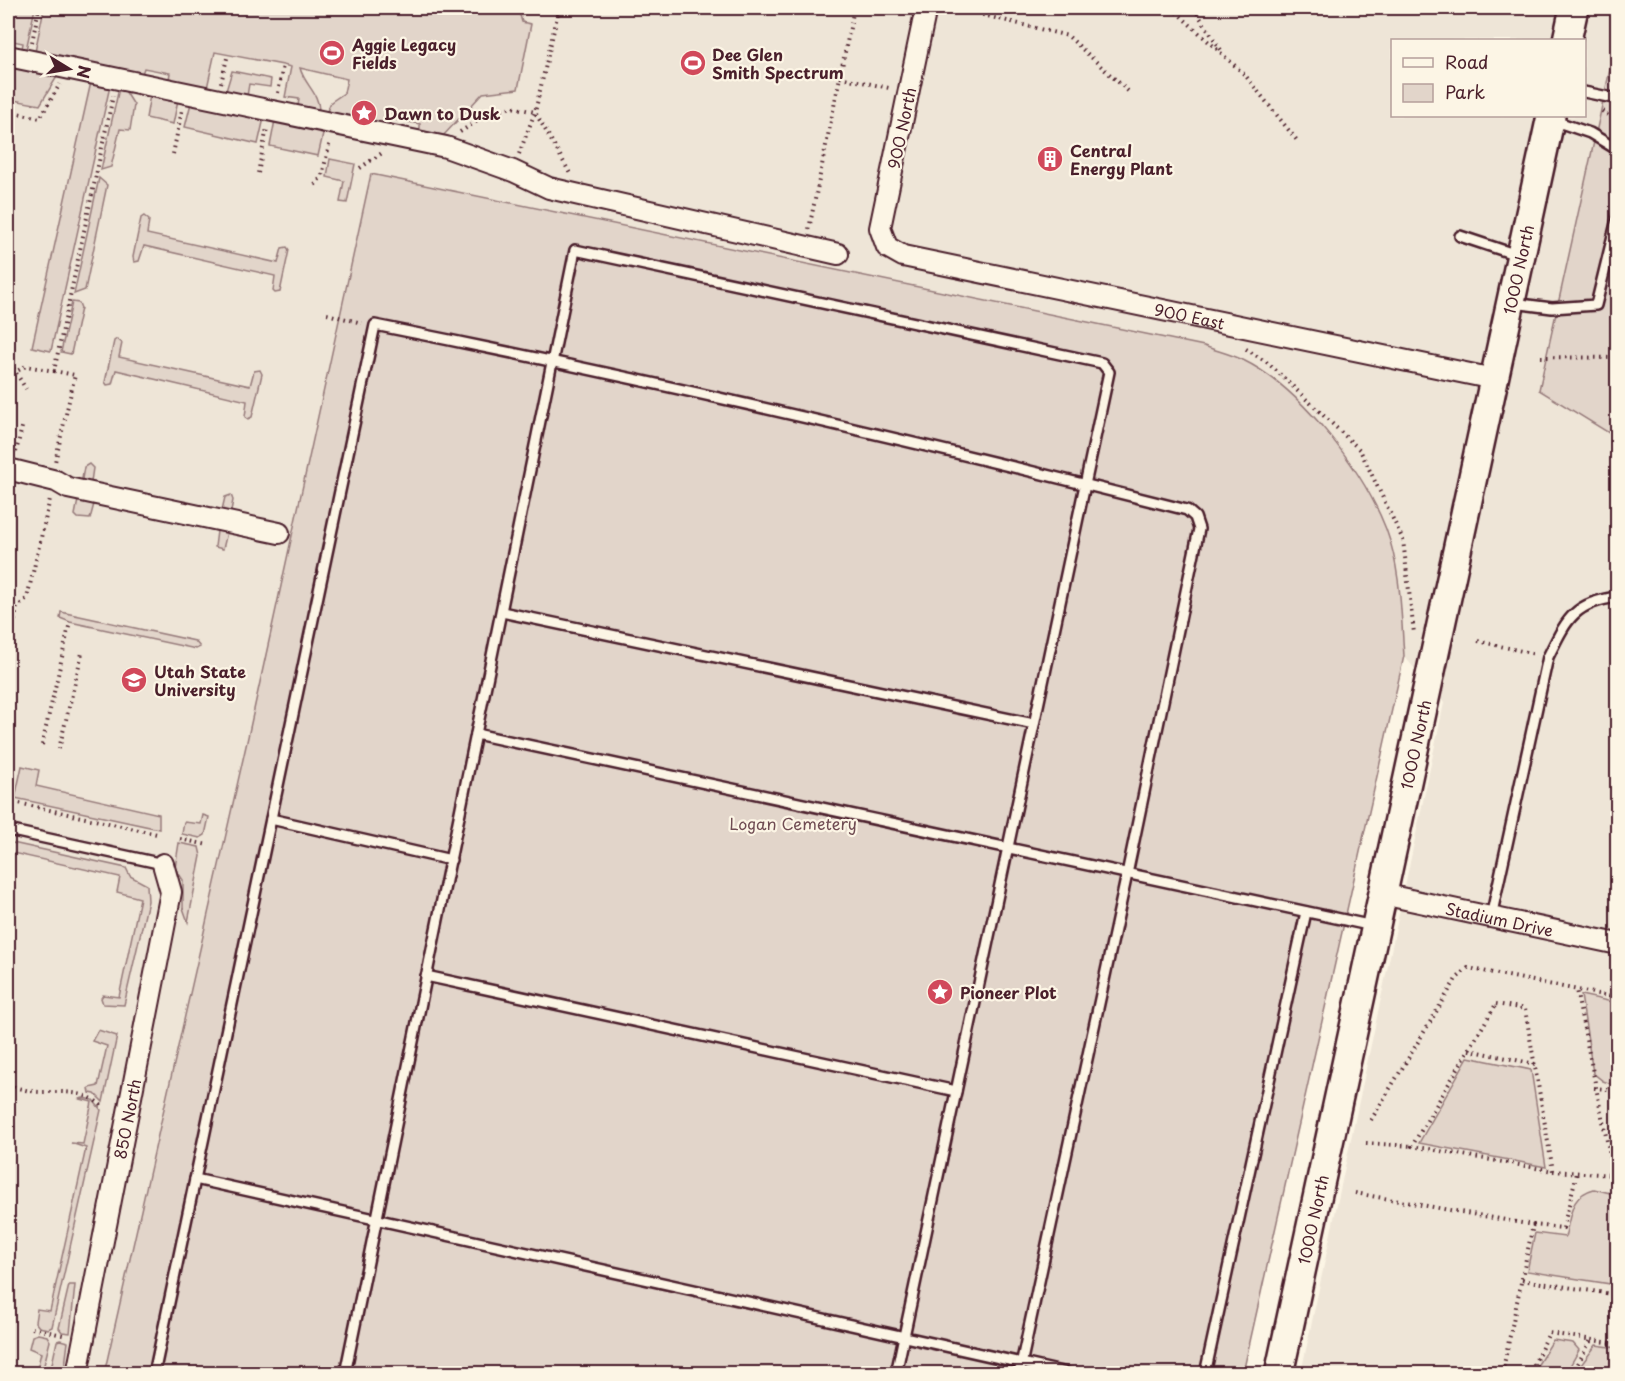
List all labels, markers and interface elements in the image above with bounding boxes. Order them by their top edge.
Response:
place label: Aggie Legacy Fields [351,32,456,74]
sports icon: Aggie Legacy Fields [317,38,347,68]
north arrow [39,39,99,99]
legend [1391,39,1586,117]
place label: Dee Glen Smith Spectrum [712,42,844,84]
sports icon: Dee Glen Smith Spectrum [678,48,708,78]
text: Road [1445,48,1489,75]
text: N [72,64,98,81]
text: Park [1445,78,1485,105]
street label: 900 North [881,85,921,171]
place icon: Dawn to Dusk [349,98,379,128]
place label: Dawn to Dusk [384,101,501,125]
place label: Central Energy Plant [1070,138,1173,180]
building icon: Central Energy Plant [1035,144,1065,174]
street label: 1000 North [1496,222,1539,317]
street label: 900 East [1152,297,1227,335]
place label: Utah State University [154,659,246,701]
school or university icon: Utah State University [119,665,149,695]
street label: 1000 North [1394,697,1436,792]
park label: Logan Cemetery [729,811,857,835]
street label: Stadium Drive [1443,896,1555,942]
place icon: Pioneer Plot [925,977,955,1007]
place label: Pioneer Plot [960,980,1057,1004]
street label: 850 North [107,1077,146,1161]
street label: 1000 North [1291,1172,1334,1267]

